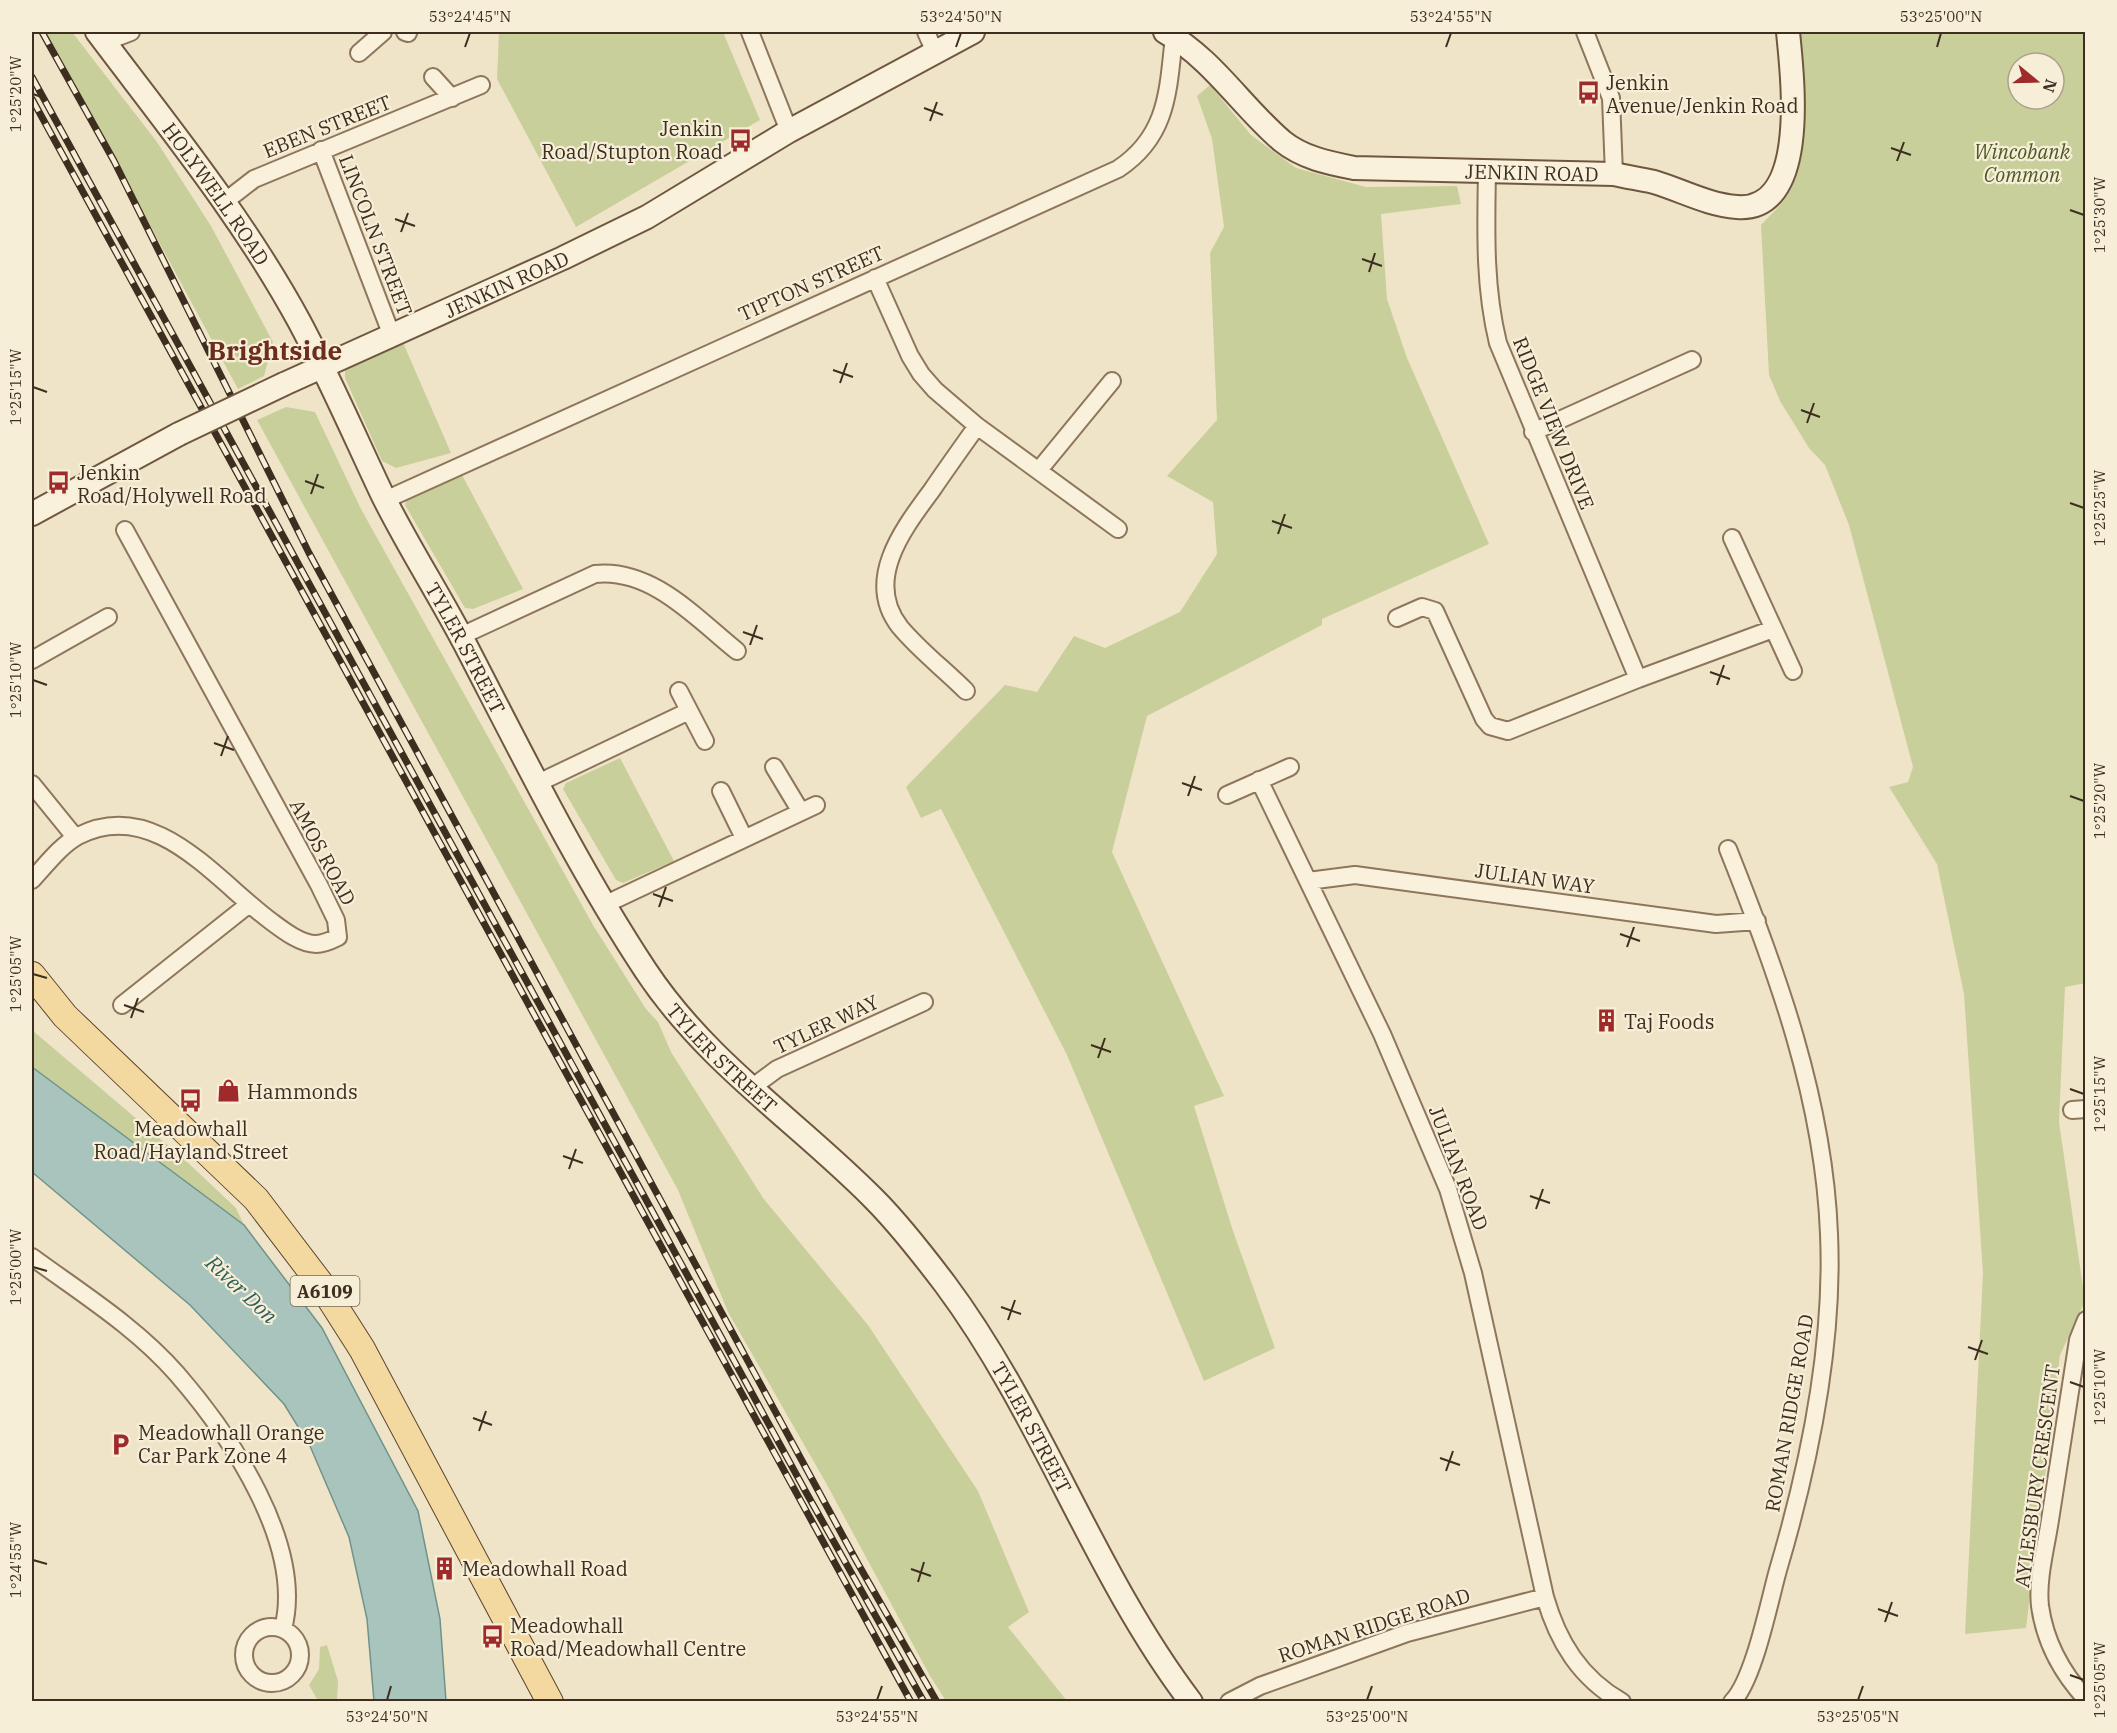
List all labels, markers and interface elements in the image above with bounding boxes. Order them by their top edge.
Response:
text: 53°24'45"N [429,7,511,26]
text: 53°24'50"N [920,7,1002,26]
text: 53°24'55"N [1410,7,1492,26]
text: 53°25'00"N [1900,7,1982,26]
north arrow [2006,51,2066,111]
text: 1°25'20"W [6,55,25,132]
place label: Jenkin Avenue/Jenkin Road [1606,69,1799,119]
text: N [2039,77,2062,95]
bus stop icon: Jenkin Avenue/Jenkin Road [1575,80,1601,106]
street label: EBEN STREET [259,88,395,164]
place label: Jenkin Road/Stupton Road [541,115,723,165]
street label: HOLYWELL ROAD [157,117,276,270]
bus stop icon: Jenkin Road/Stupton Road [728,127,754,153]
park label: Wincobank Common [1974,138,2071,188]
street label: LINCOLN STREET [333,151,419,319]
street label: JENKIN ROAD [1465,157,1599,187]
text: 1°25'30"W [2090,176,2109,253]
street label: TIPTON STREET [734,239,888,327]
street label: JENKIN ROAD [440,244,573,323]
district label: Brightside [208,333,342,367]
street label: RIDGE VIEW DRIVE [1507,333,1601,513]
text: 1°25'15"W [6,348,25,425]
place label: Jenkin Road/Holywell Road [77,459,267,509]
text: 1°25'25"W [2090,469,2109,546]
bus stop icon: Jenkin Road/Holywell Road [46,470,72,496]
street label: TYLER STREET [420,577,512,718]
text: 1°25'10"W [6,641,25,718]
text: 1°25'20"W [2090,762,2109,839]
street label: AMOS ROAD [284,794,362,910]
street label: JULIAN WAY [1473,856,1597,900]
text: 1°25'05"W [6,935,25,1012]
street label: TYLER WAY [769,988,883,1060]
street label: TYLER STREET [661,997,783,1118]
building icon: Taj Foods [1593,1008,1619,1034]
place label: Taj Foods [1624,1008,1714,1035]
text: 1°25'15"W [2090,1055,2109,1132]
shop icon: Hammonds [216,1078,242,1104]
place label: Hammonds [247,1078,358,1105]
bus stop icon: Meadowhall Road/Hayland Street [178,1088,204,1114]
street label: JULIAN ROAD [1423,1102,1495,1234]
place label: Meadowhall Road/Hayland Street [94,1115,288,1165]
text: 1°25'00"W [6,1228,25,1305]
water label: River Don [200,1248,284,1329]
road number: A6109 [290,1276,360,1306]
street label: ROMAN RIDGE ROAD [1758,1312,1820,1514]
text: 1°25'10"W [2090,1348,2109,1425]
street label: TYLER STREET [986,1356,1078,1497]
street label: AYLESBURY CRESCENT [2008,1363,2066,1589]
place label: Meadowhall Orange Car Park Zone 4 [138,1419,325,1469]
parking icon: Meadowhall Orange Car Park Zone 4 [107,1431,133,1457]
text: 1°24'55"W [6,1521,25,1598]
building icon: Meadowhall Road [431,1555,457,1581]
place label: Meadowhall Road [462,1555,628,1582]
street label: ROMAN RIDGE ROAD [1275,1581,1473,1669]
place label: Meadowhall Road/Meadowhall Centre [510,1612,746,1662]
bus stop icon: Meadowhall Road/Meadowhall Centre [479,1624,505,1650]
text: 1°25'05"W [2090,1641,2109,1718]
text: 53°24'50"N [346,1707,428,1726]
text: 53°24'55"N [836,1707,918,1726]
text: 53°25'00"N [1326,1707,1408,1726]
text: 53°25'05"N [1817,1707,1899,1726]

